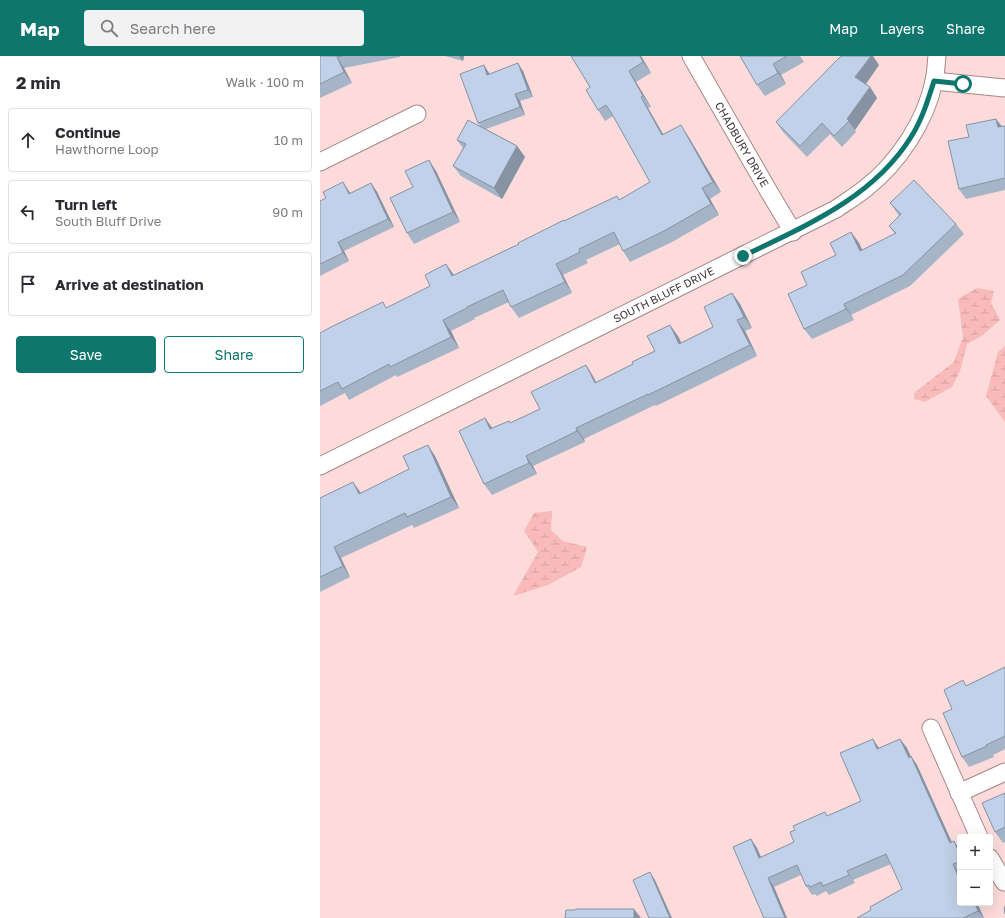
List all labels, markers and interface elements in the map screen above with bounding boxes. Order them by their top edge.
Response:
search box [84,10,364,46]
text: Map [20,17,60,40]
icon: search [98,17,120,39]
text: Search here [130,19,216,37]
text: Map [829,20,858,37]
text: Layers [880,20,924,37]
text: Share [946,20,985,37]
text: 2 min [16,72,60,93]
text: Walk · 100 m [226,74,304,90]
route start [954,75,972,93]
street label: CHADBURY DRIVE [713,99,772,189]
text: Continue [55,123,121,141]
icon: ahead [17,129,39,151]
text: 10 m [274,132,303,148]
text: Hawthorne Loop [55,141,159,157]
text: Turn left [55,195,117,213]
icon: left [17,201,39,223]
text: 90 m [272,204,303,220]
text: South Bluff Drive [55,213,161,229]
route end [734,247,752,265]
street label: SOUTH BLUFF DRIVE [611,264,716,325]
icon: arrive [17,273,39,295]
text: Arrive at destination [55,275,204,293]
button: Save [16,336,156,373]
button: Share [164,336,304,373]
map controls [957,834,993,906]
button: + [957,834,993,870]
button: − [957,870,993,906]

